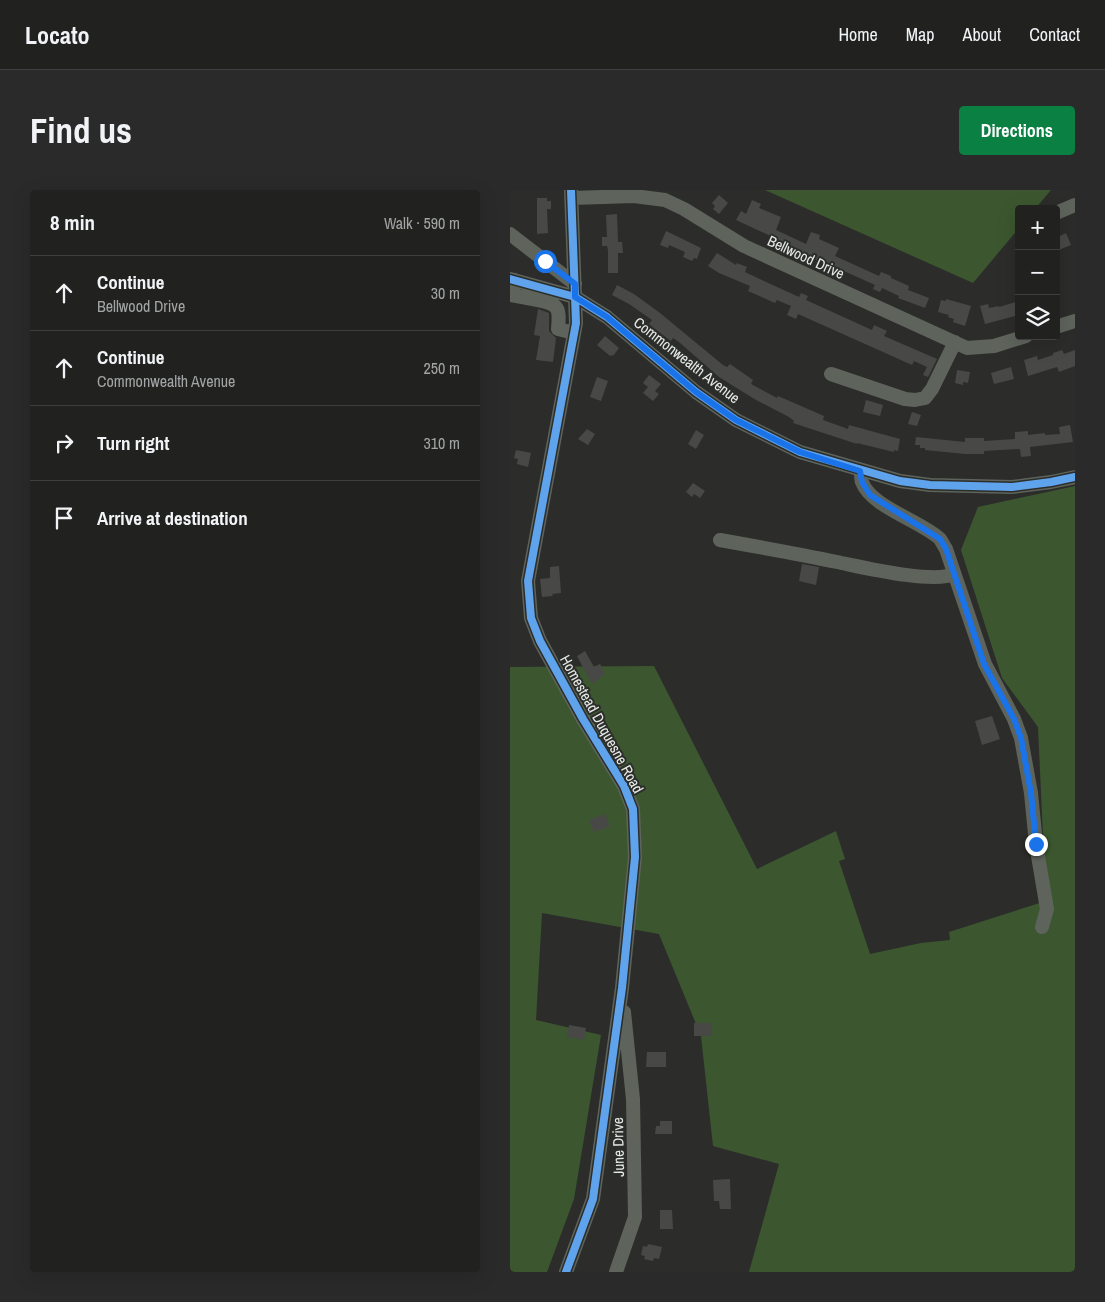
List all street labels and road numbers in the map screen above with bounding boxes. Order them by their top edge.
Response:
street label: Bellwood Drive [764,230,848,284]
street label: Commonwealth Avenue [629,312,745,408]
street label: Homestead Duquesne Road [555,651,649,797]
street label: June Drive [607,1117,629,1177]

